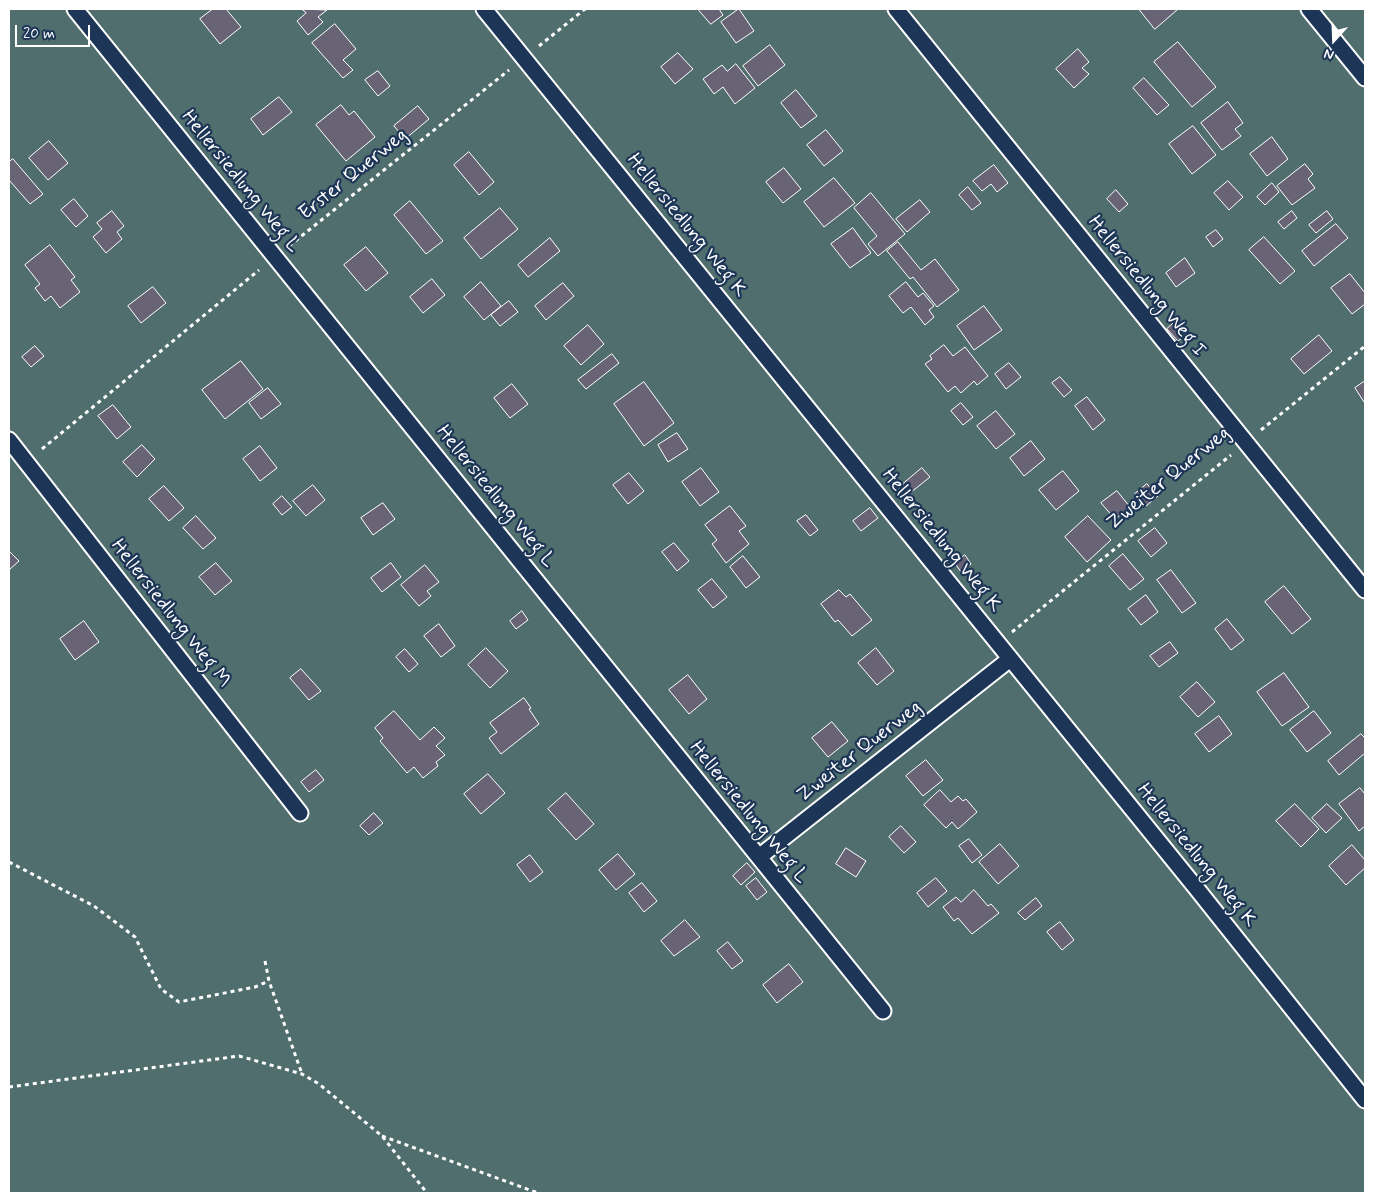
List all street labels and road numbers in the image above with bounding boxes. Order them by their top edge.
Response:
street label: Hellersiedlung Weg L [175,106,305,258]
street label: Erster Querweg [295,124,413,226]
street label: Hellersiedlung Weg K [621,149,751,303]
street label: Hellersiedlung Weg I [1082,212,1210,362]
street label: Hellersiedlung Weg L [430,421,560,573]
street label: Zweiter Querweg [1102,422,1236,536]
street label: Hellersiedlung Weg K [876,464,1006,618]
street label: Hellersiedlung Weg M [105,535,235,693]
street label: Zweiter Querweg [793,696,927,808]
street label: Hellersiedlung Weg L [683,737,813,889]
street label: Hellersiedlung Weg K [1131,779,1261,933]

